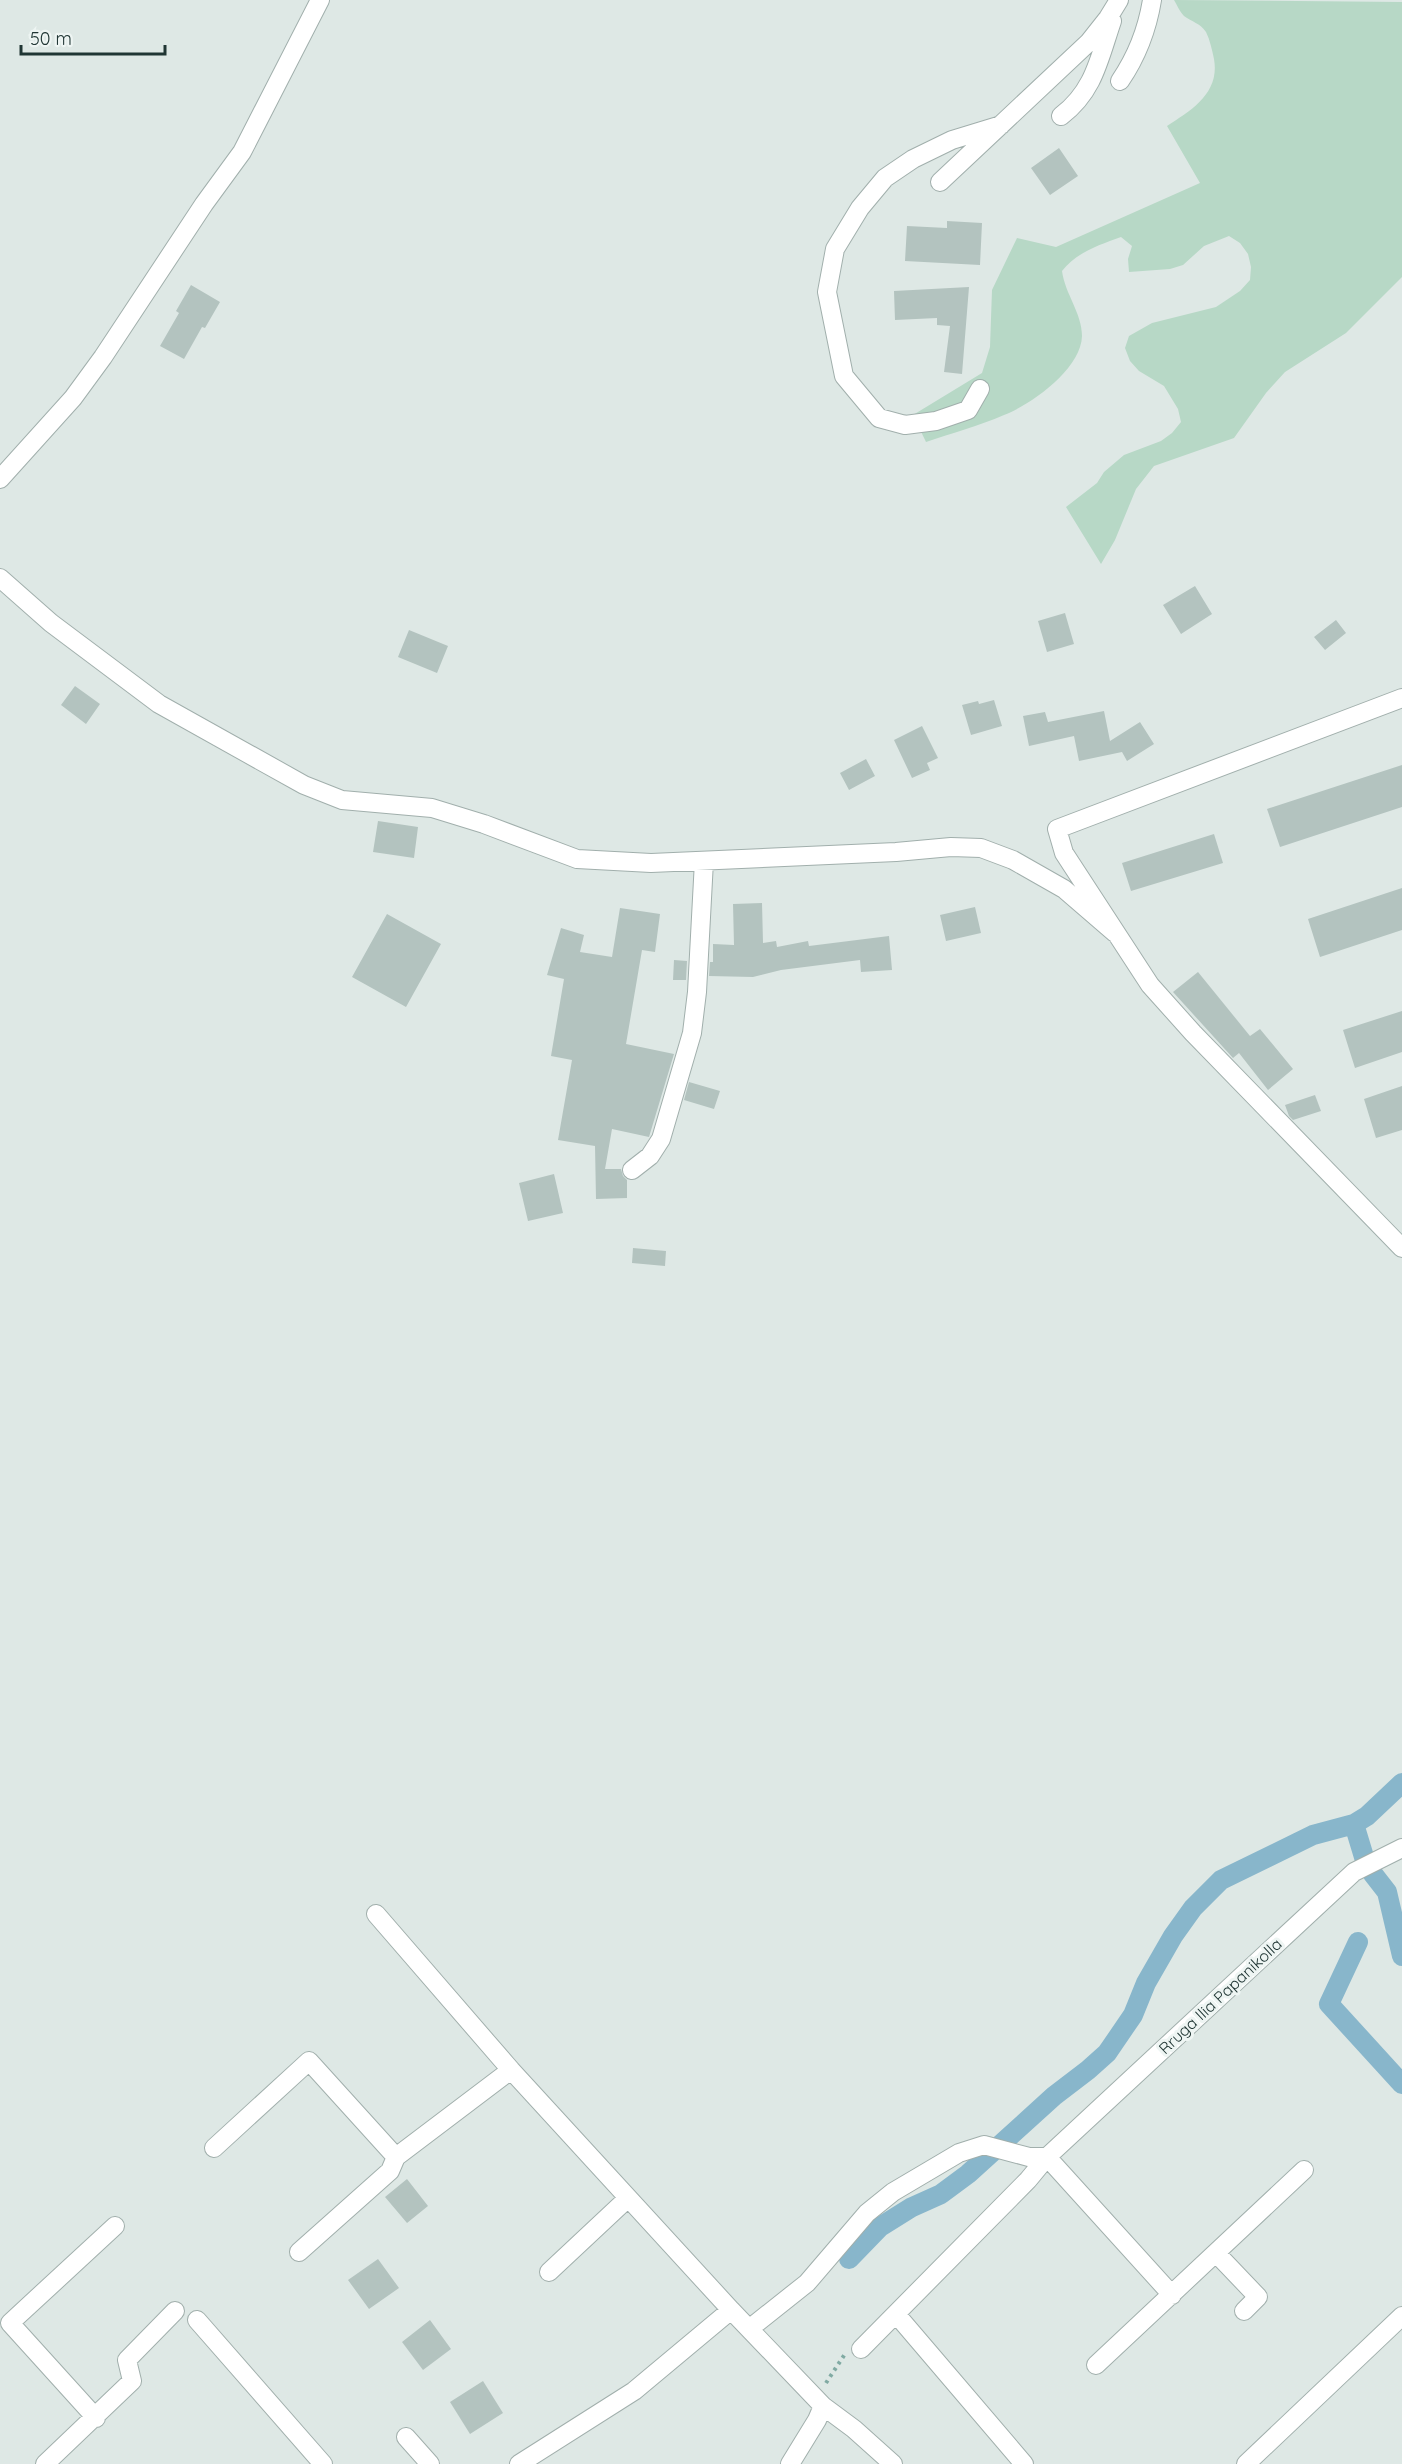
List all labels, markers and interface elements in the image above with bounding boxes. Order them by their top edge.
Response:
scale bar [21,18,165,56]
text: 50 m [30,27,72,50]
street label: Rruga Ilia Papanikolla [1154,1934,1286,2058]

